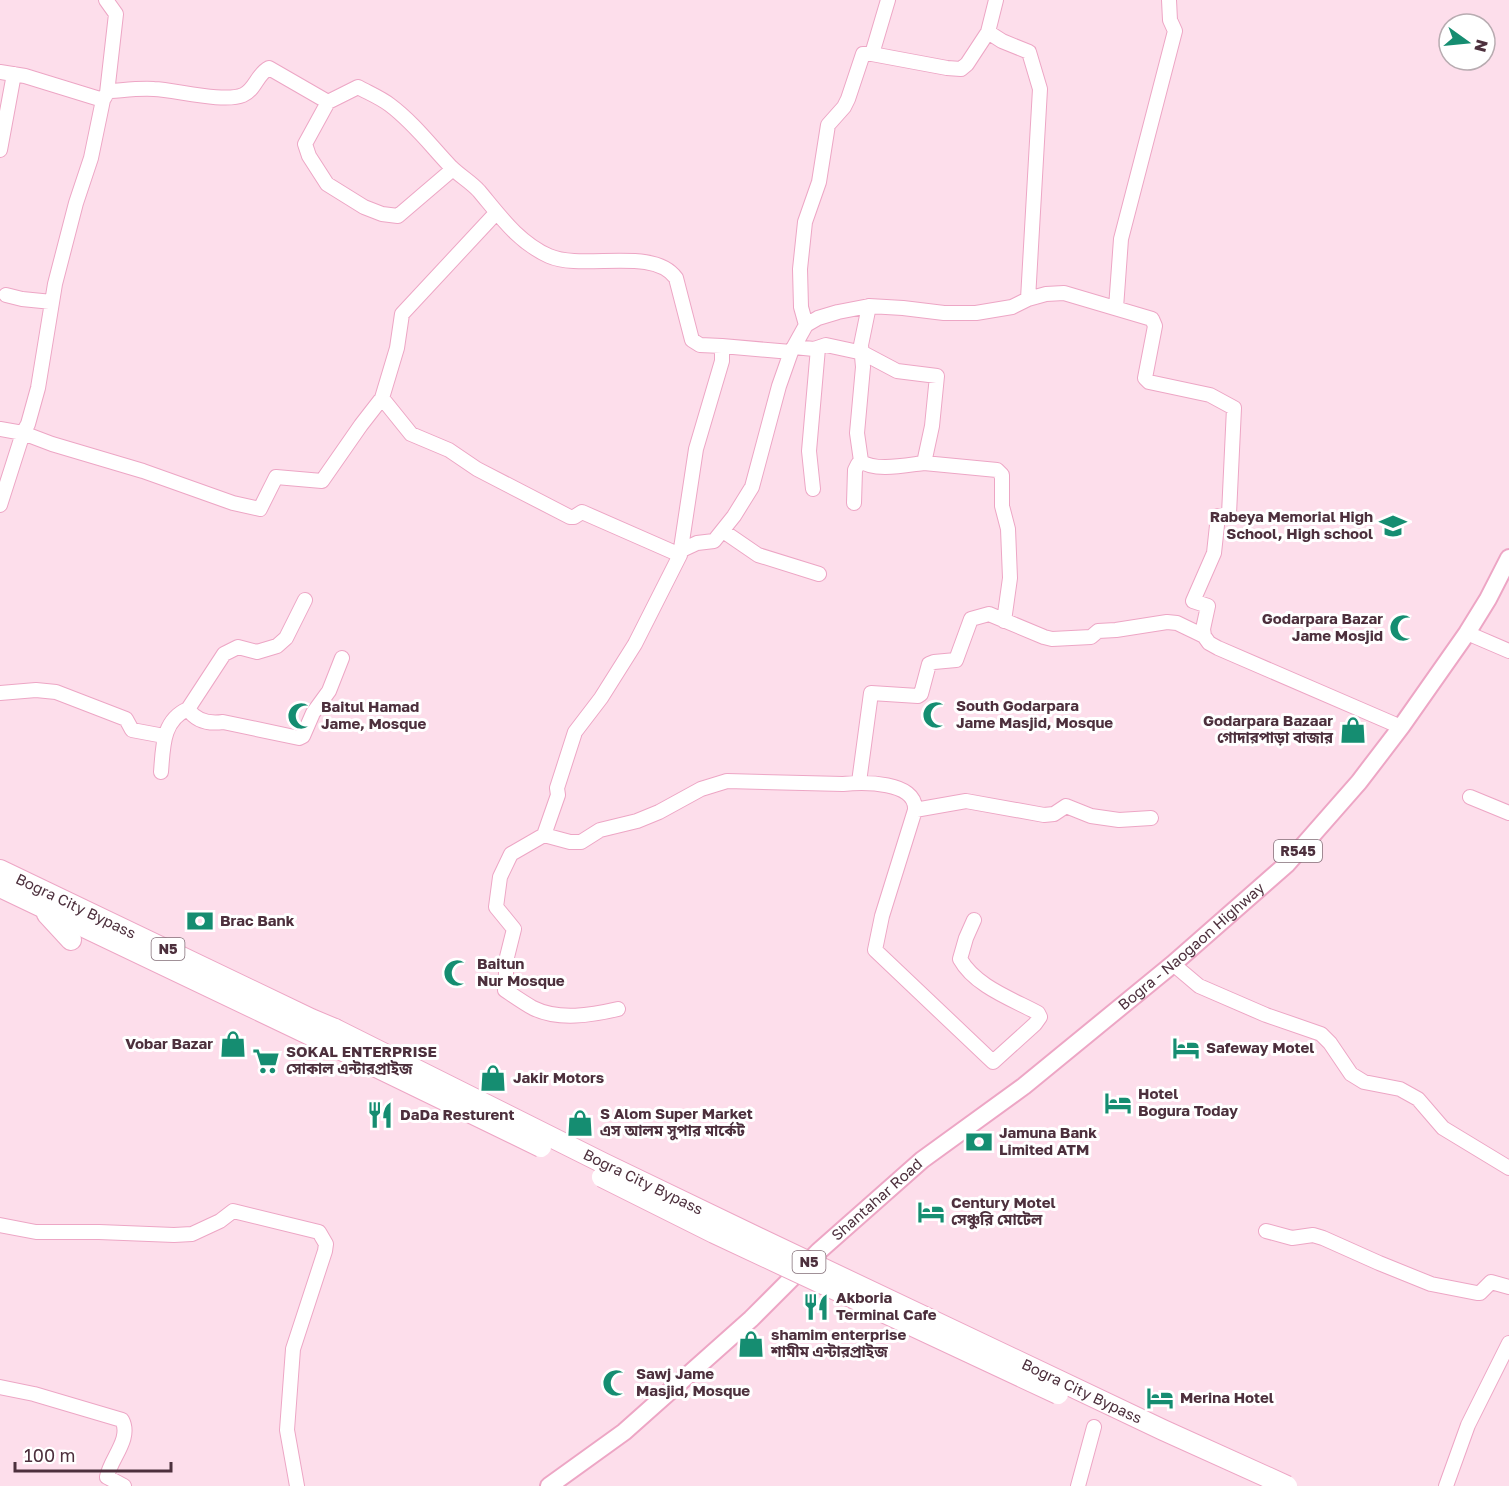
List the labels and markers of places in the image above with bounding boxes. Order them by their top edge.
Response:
place label: Rabeya Memorial High School, High school [1210,507,1373,542]
school or university icon: Rabeya Memorial High School, High school [1378,511,1408,541]
place label: Godarpara Bazar Jame Mosjid [1262,609,1383,644]
mosque icon: Godarpara Bazar Jame Mosjid [1388,613,1418,643]
place label: South Godarpara Jame Masjid, Mosque [956,696,1113,731]
place label: Baitul Hamad Jame, Mosque [321,697,426,732]
mosque icon: South Godarpara Jame Masjid, Mosque [921,700,951,730]
mosque icon: Baitul Hamad Jame, Mosque [286,701,316,731]
place label: Godarpara Bazaar গোদারপাড়া বাজার [1203,711,1334,746]
shop icon: Godarpara Bazaar গোদারপাড়া বাজার [1338,715,1368,745]
bank icon: Brac Bank [185,906,215,936]
place label: Brac Bank [220,911,295,929]
place label: Baitun Nur Mosque [477,954,565,989]
mosque icon: Baitun Nur Mosque [442,958,472,988]
shop icon: Vobar Bazar [218,1029,248,1059]
hotel icon: Safeway Motel [1171,1033,1201,1063]
place label: Vobar Bazar [125,1034,213,1052]
place label: Safeway Motel [1206,1038,1314,1056]
place label: SOKAL ENTERPRISE সোকাল এন্টারপ্রাইজ [286,1042,437,1077]
supermarket icon: SOKAL ENTERPRISE সোকাল এন্টারপ্রাইজ [251,1046,281,1076]
shop icon: Jakir Motors [478,1063,508,1093]
place label: Jakir Motors [513,1068,604,1086]
place label: Hotel Bogura Today [1138,1084,1238,1119]
hotel icon: Hotel Bogura Today [1103,1088,1133,1118]
restaurant icon: DaDa Resturent [365,1100,395,1130]
place label: S Alom Super Market এস আলম সুপার মার্কেট [600,1104,753,1141]
place label: DaDa Resturent [400,1105,514,1123]
shop icon: S Alom Super Market এস আলম সুপার মার্কেট [565,1108,595,1138]
place label: Jamuna Bank Limited ATM [999,1123,1097,1158]
bank icon: Jamuna Bank Limited ATM [964,1127,994,1157]
place label: Century Motel সেঞ্চুরি মোটেল [951,1193,1056,1230]
hotel icon: Century Motel সেঞ্চুরি মোটেল [916,1197,946,1227]
place label: Akboria Terminal Cafe [836,1288,937,1323]
restaurant icon: Akboria Terminal Cafe [801,1292,831,1322]
place label: shamim enterprise শামীম এন্টারপ্রাইজ [770,1325,906,1360]
shop icon: shamim enterprise শামীম এন্টারপ্রাইজ [736,1329,766,1359]
place label: Sawj Jame Masjid, Mosque [636,1364,750,1399]
mosque icon: Sawj Jame Masjid, Mosque [601,1368,631,1398]
hotel icon: Merina Hotel [1145,1383,1175,1413]
place label: Merina Hotel [1180,1388,1274,1406]

